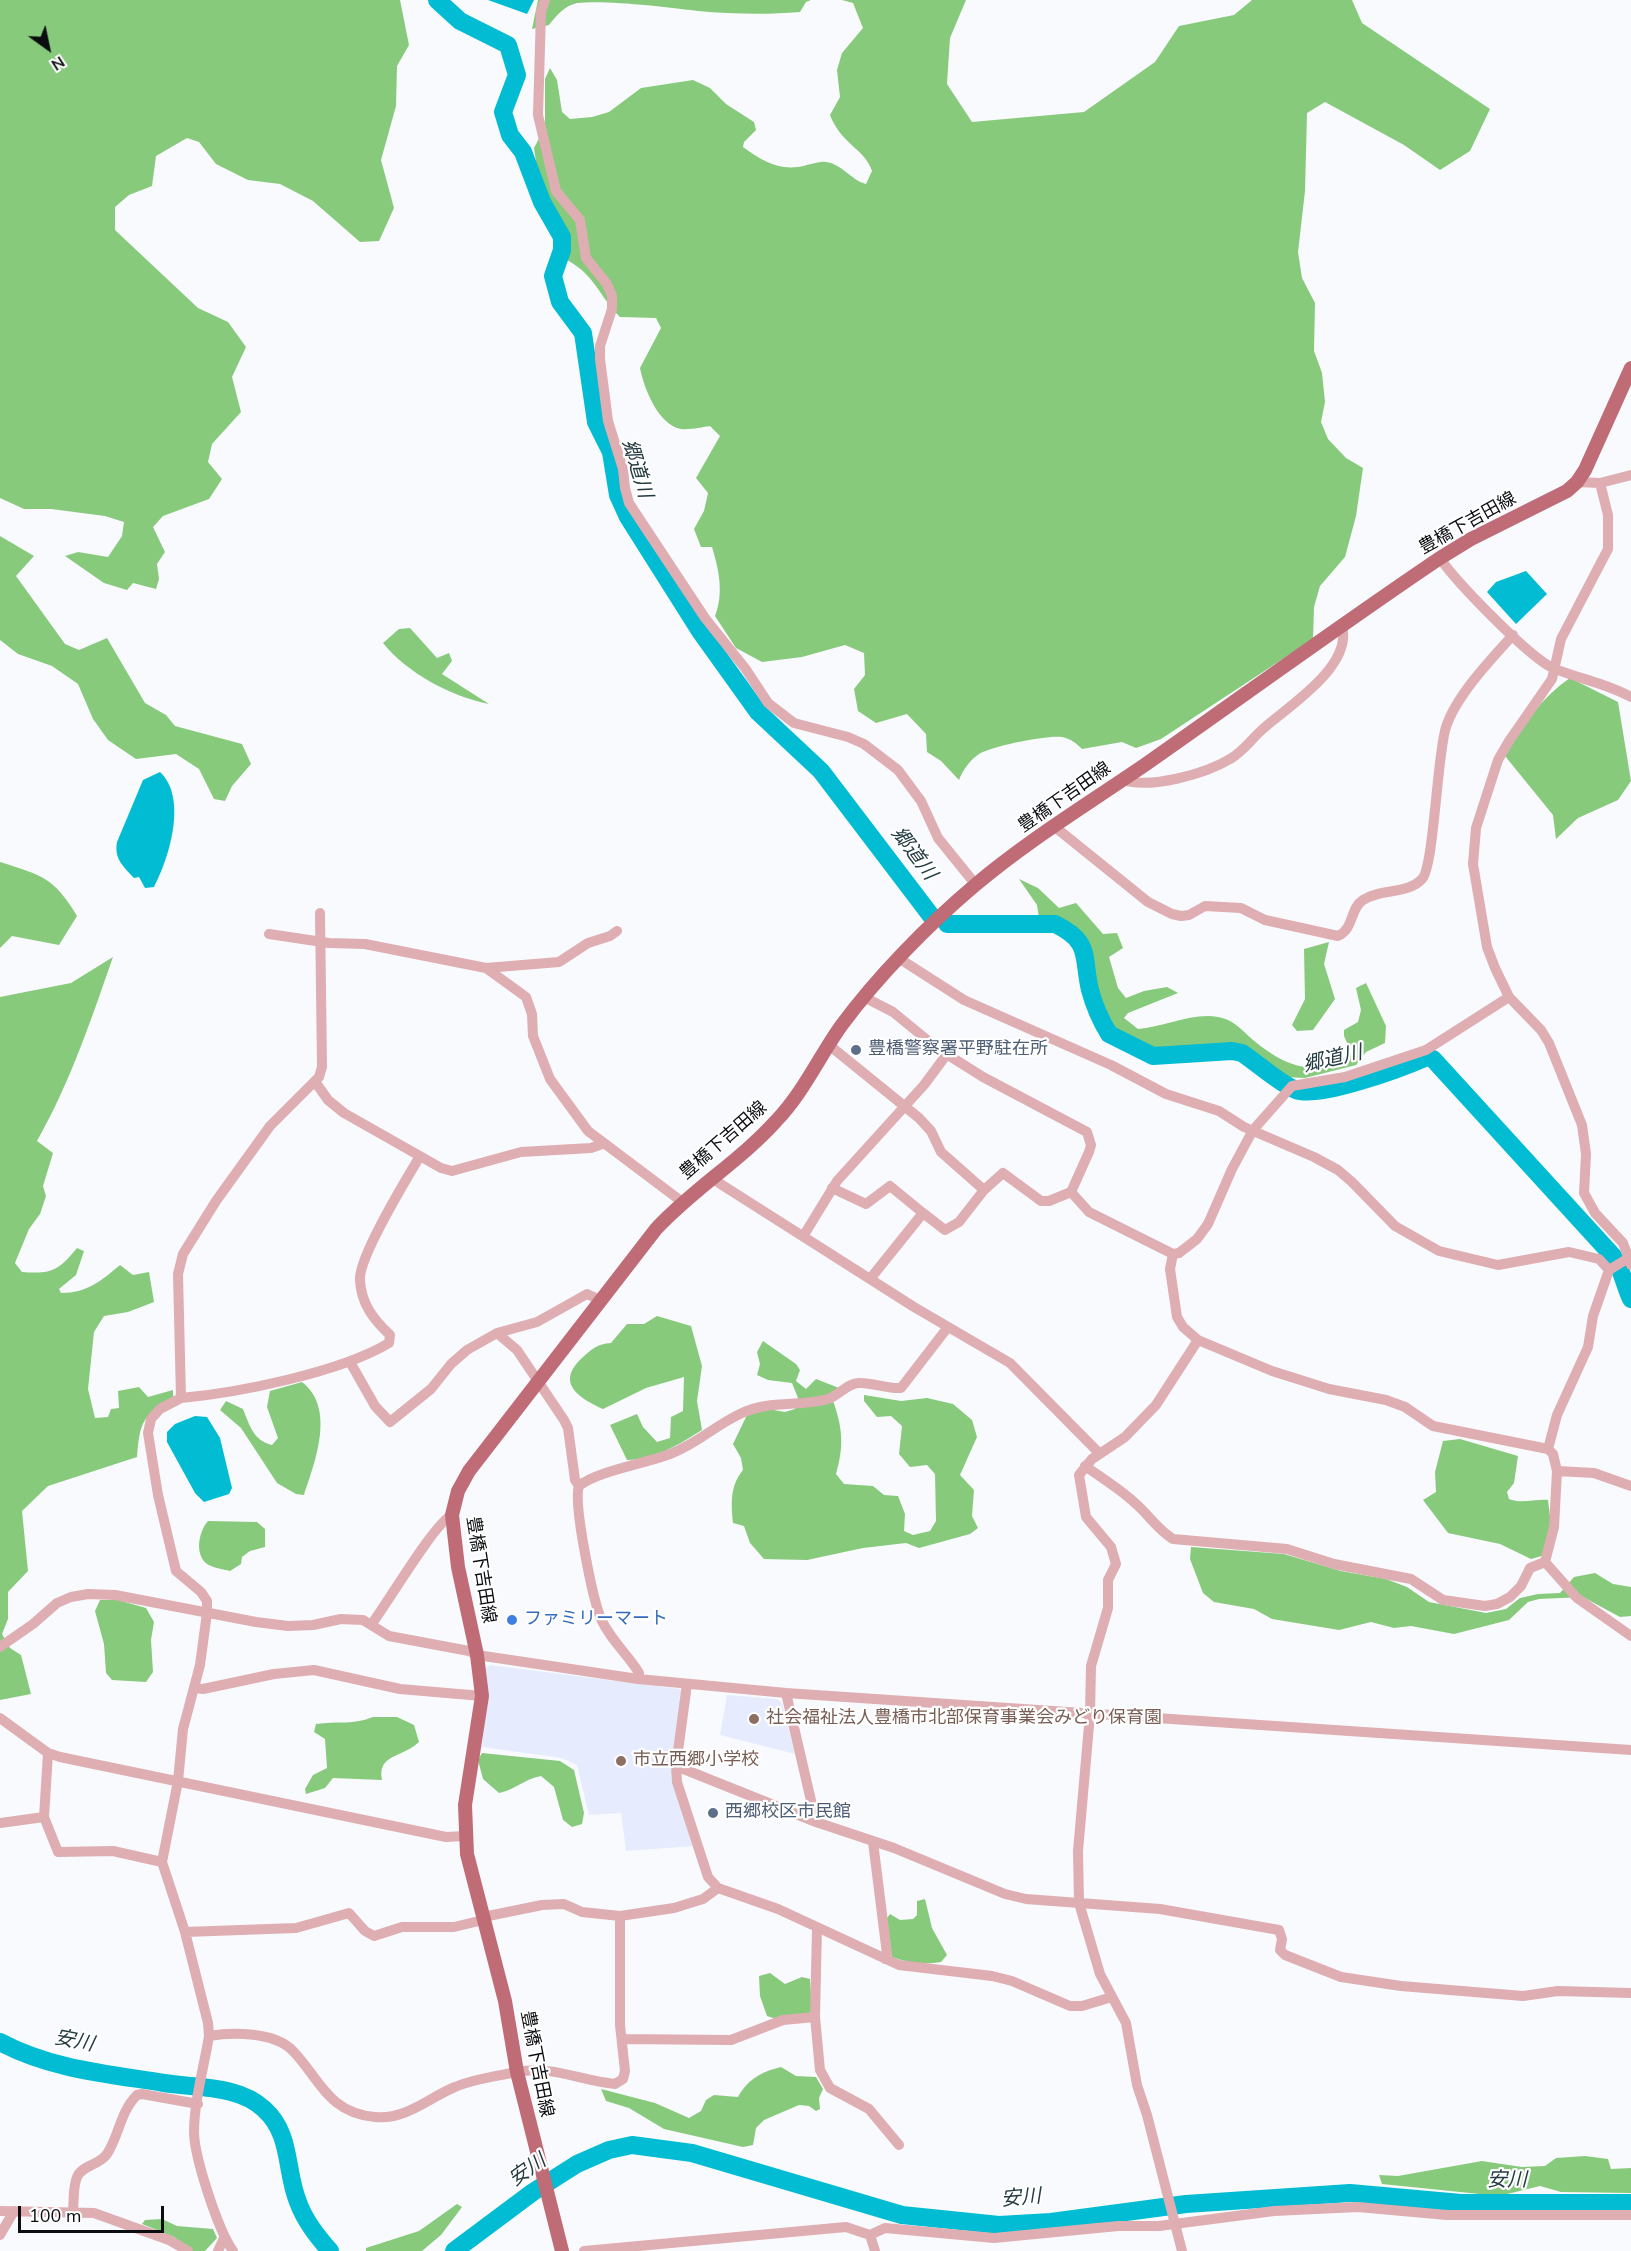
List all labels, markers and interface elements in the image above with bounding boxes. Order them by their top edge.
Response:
north arrow [18,18,78,78]
text: N [47,51,69,76]
water label: 郷道川 [616,437,656,501]
street label: 豊橋下吉田線 [1416,488,1520,560]
street label: 豊橋下吉田線 [1015,758,1115,838]
water label: 郷道川 [885,823,941,885]
place label: 豊橋警察署平野駐在所 [868,1039,1048,1061]
water label: 郷道川 [1301,1042,1365,1078]
marker: 豊橋警察署平野駐在所 [849,1043,863,1057]
street label: 豊橋下吉田線 [676,1097,772,1185]
street label: 豊橋下吉田線 [461,1515,499,1625]
place label: ファミリーマート [524,1609,668,1631]
marker: ファミリーマート [505,1613,519,1627]
place label: 社会福祉法人豊橋市北部保育事業会みどり保育園 [766,1708,1162,1730]
marker: 社会福祉法人豊橋市北部保育事業会みどり保育園 [747,1712,761,1726]
place label: 市立西郷小学校 [633,1750,759,1772]
marker: 市立西郷小学校 [614,1754,628,1768]
place label: 西郷校区市民館 [725,1802,851,1824]
marker: 西郷校区市民館 [706,1806,720,1820]
street label: 豊橋下吉田線 [515,2009,557,2119]
water label: 安川 [52,2026,96,2058]
water label: 安川 [505,2150,551,2192]
water label: 安川 [1487,2169,1527,2193]
water label: 安川 [1000,2185,1042,2213]
scale bar [21,2194,166,2232]
text: 100 m [29,2204,81,2228]

